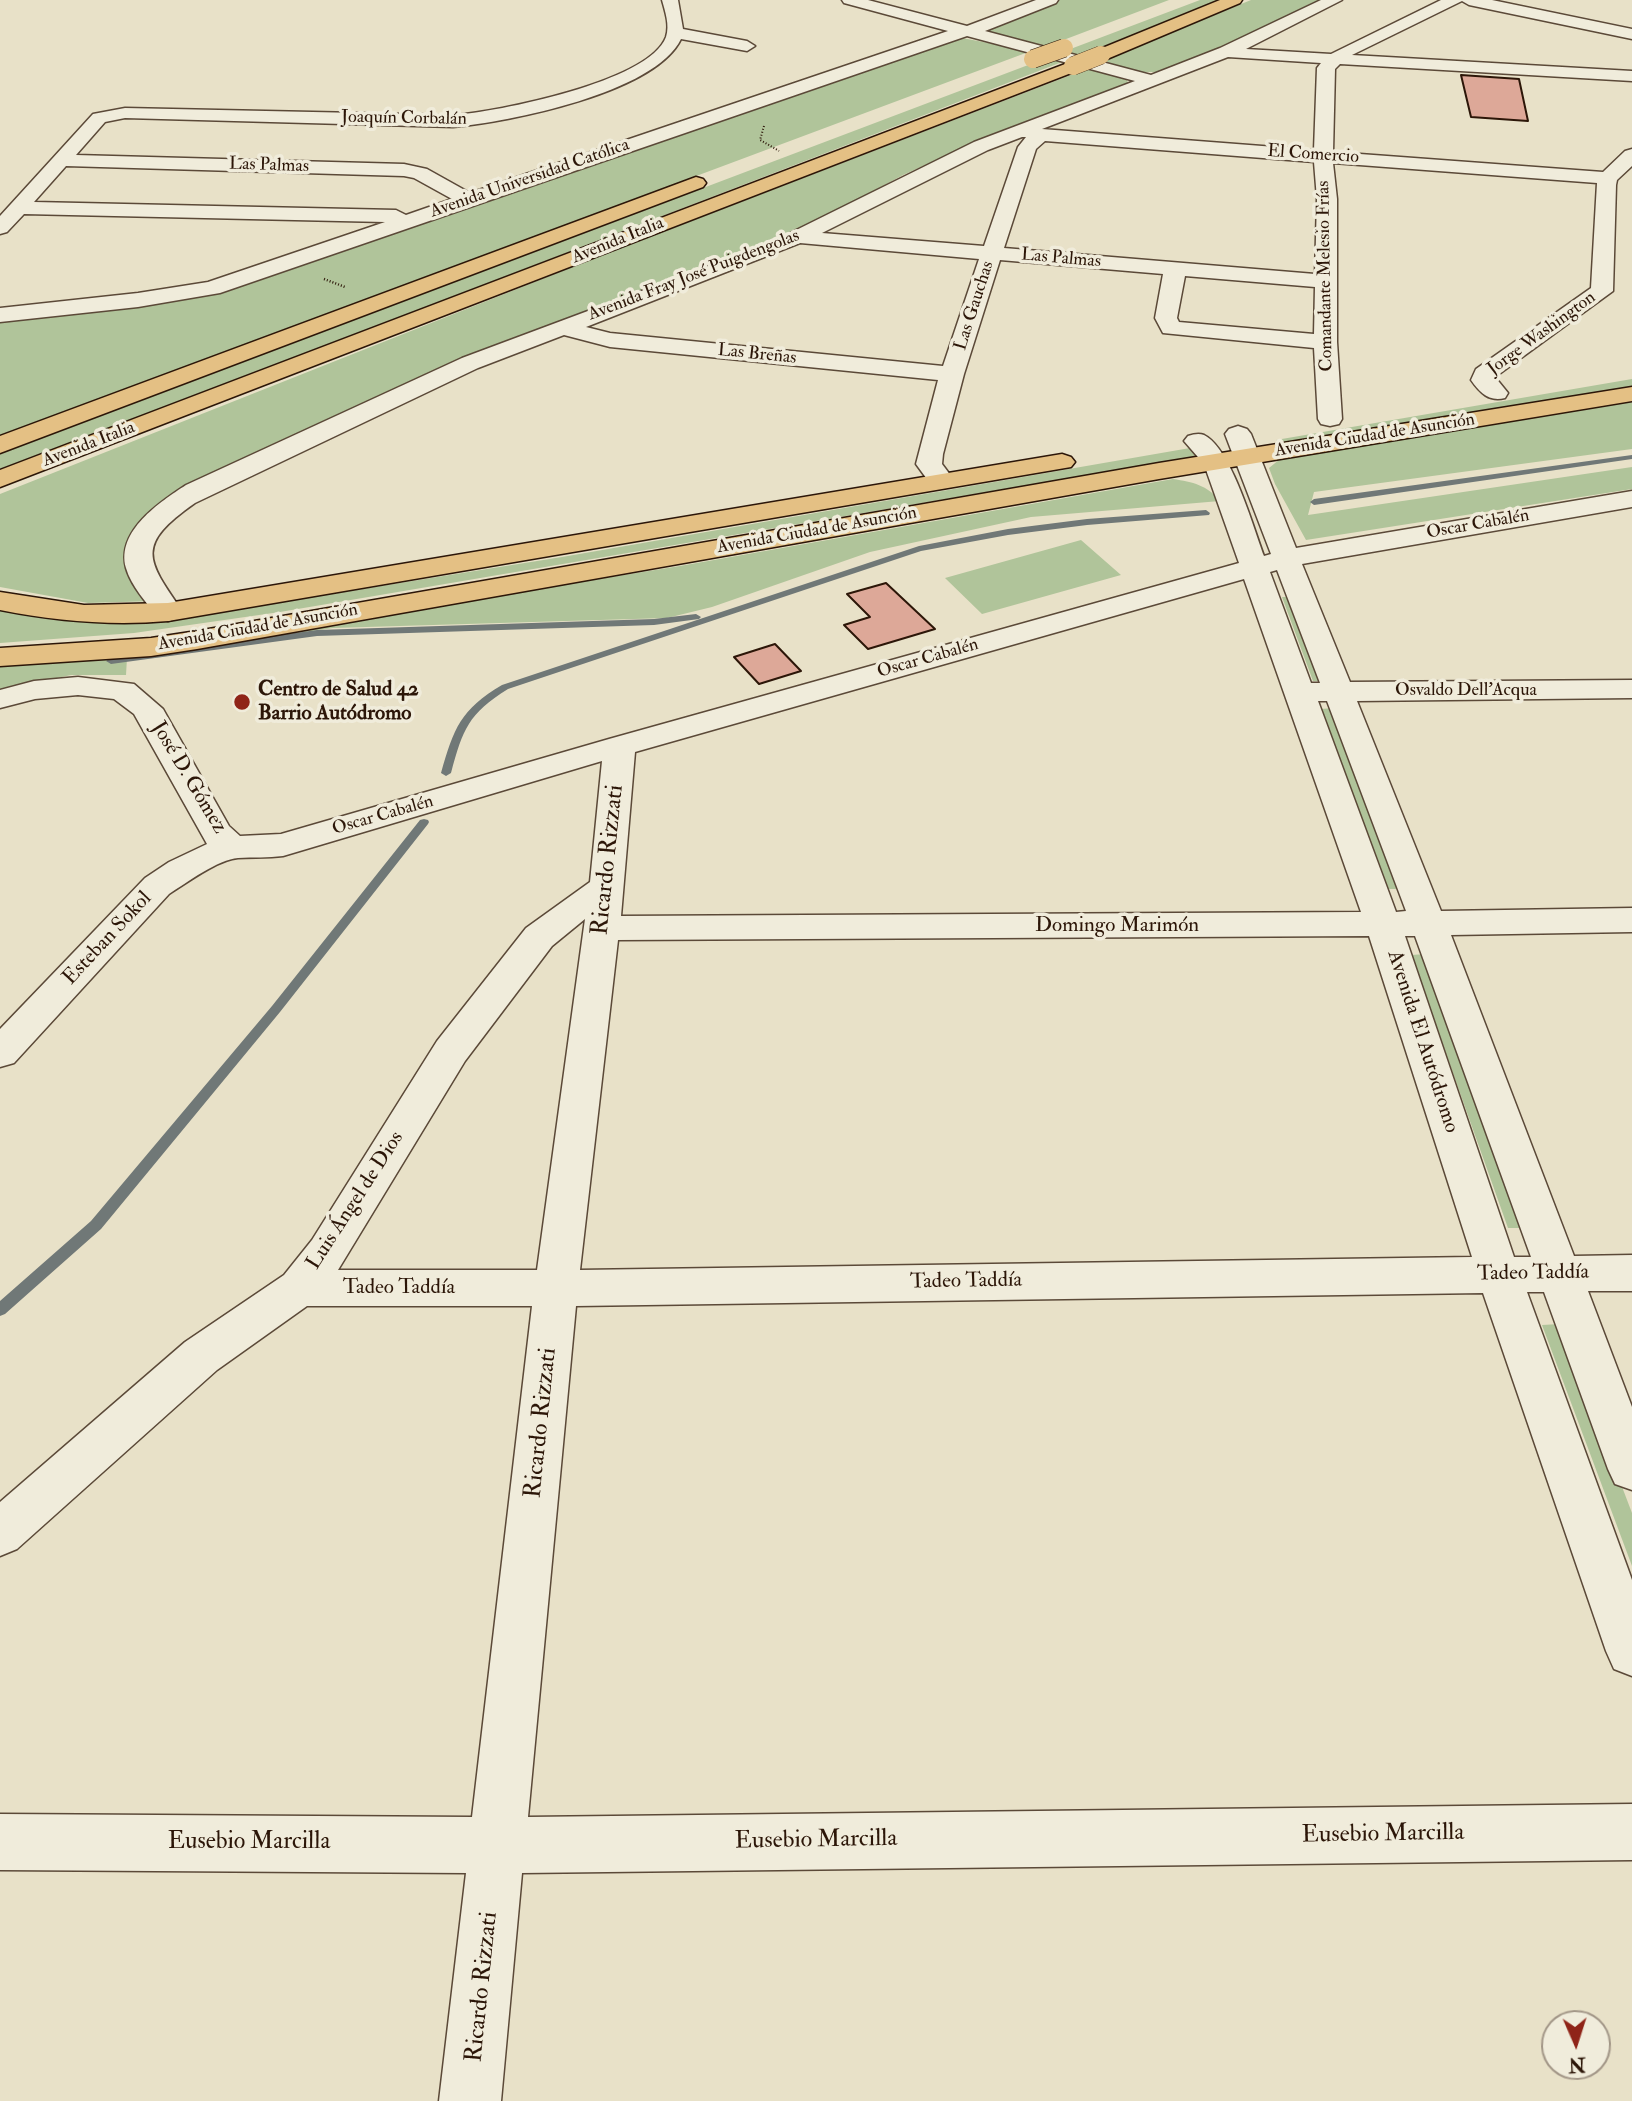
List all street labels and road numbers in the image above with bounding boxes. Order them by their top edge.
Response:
street label: Joaquín Corbalán [341,107,467,131]
street label: Avenida Universidad Católica [428,135,632,223]
street label: El Comercio [1266,141,1360,169]
street label: Las Palmas [229,154,309,178]
street label: Comandante Melesio Frías [1314,180,1338,372]
street label: Avenida Italia [569,213,667,269]
street label: Avenida Fray José Puigdengolas [585,226,803,326]
street label: Las Palmas [1020,245,1102,273]
street label: Las Gauchas [950,259,1000,353]
street label: Jorge Washington [1484,287,1600,381]
street label: Las Breñas [717,340,797,370]
street label: Avenida Ciudad de Asunción [1273,410,1477,462]
street label: Avenida Italia [40,417,138,473]
street label: Avenida Ciudad de Asunción [715,503,919,559]
street label: Oscar Cabalén [1425,505,1531,545]
street label: Avenida Ciudad de Asunción [156,600,360,656]
street label: Oscar Cabalén [875,634,981,684]
street label: Osvaldo Dell'Acqua [1395,680,1537,702]
street label: José D. Gómez [145,717,231,839]
street label: Ricardo Rizzati [587,783,631,937]
street label: Oscar Cabalén [330,791,436,841]
street label: Esteban Sokol [58,887,158,991]
street label: Domingo Marimón [1035,913,1199,939]
street label: Avenida El Autódromo [1381,948,1463,1136]
street label: Luis Ángel de Dios [302,1127,410,1275]
street label: Tadeo Taddía [1477,1260,1589,1288]
street label: Tadeo Taddía [910,1268,1022,1296]
street label: Tadeo Taddía [343,1275,455,1301]
street label: Ricardo Rizzati [520,1346,564,1500]
street label: Eusebio Marcilla [1301,1819,1465,1851]
street label: Eusebio Marcilla [734,1825,898,1857]
street label: Eusebio Marcilla [168,1829,330,1857]
street label: Ricardo Rizzati [461,1910,505,2064]

